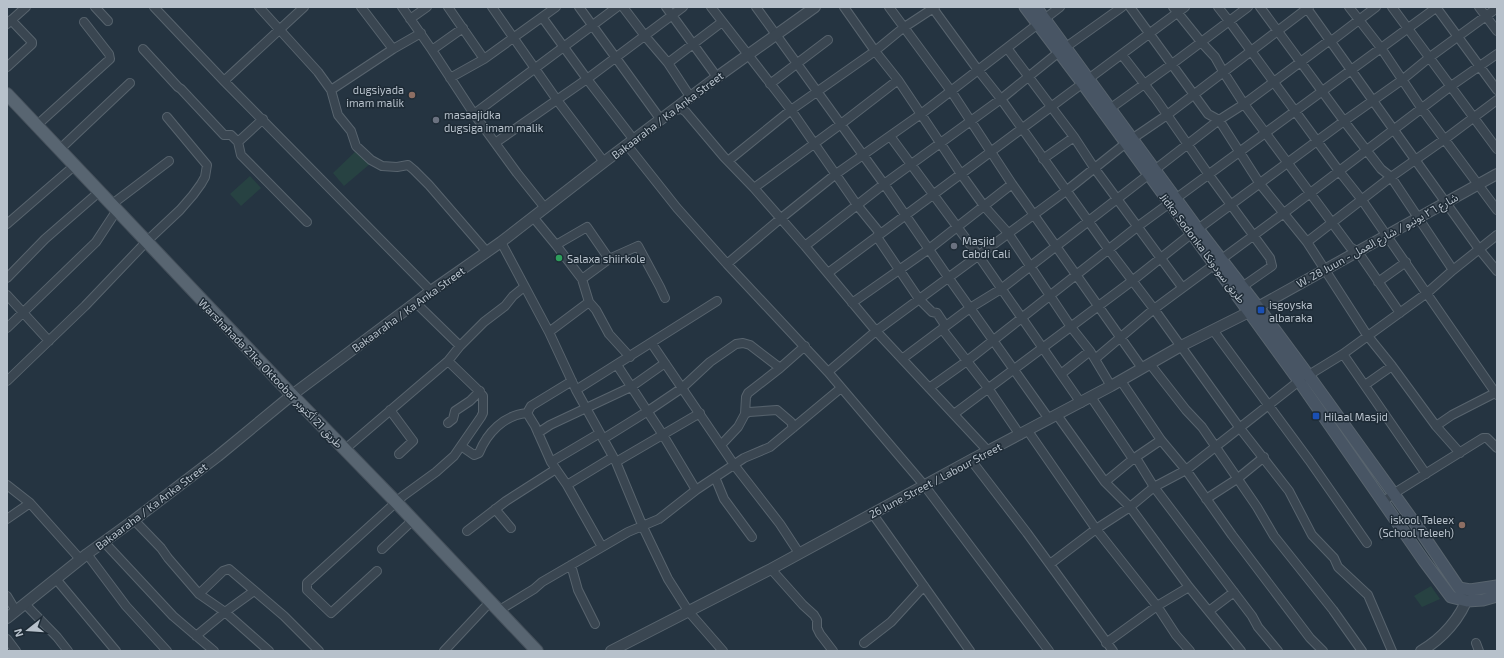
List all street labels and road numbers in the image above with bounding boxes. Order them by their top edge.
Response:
street label: Bakaaraha / Ka Anka Street [609,69,725,161]
street label: W. 28 Juun - شارع ٢٦ يونيو / شارع العمل [1294,190,1461,292]
street label: Jidka Sodonka طريق سودونكا [1157,191,1249,306]
street label: Bakaaraha / Ka Anka Street [349,264,467,354]
street label: Warshahada 21ka Oktoobar طريق 21 أكتوبر [195,296,346,451]
street label: 26 June Street / Labour Street [866,439,1004,521]
street label: Bakaaraha / Ka Anka Street [93,460,209,552]

